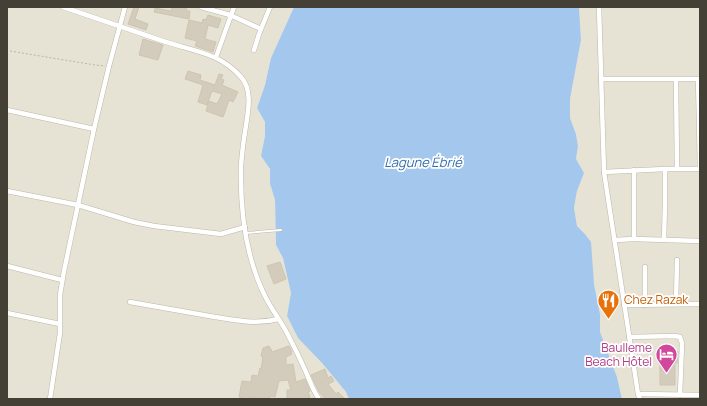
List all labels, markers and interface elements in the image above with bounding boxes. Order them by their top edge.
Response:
water label: Lagune Ébrié [384,153,463,171]
restaurant icon: Chez Razak [596,287,622,320]
place label: Chez Razak [624,291,689,308]
place label: Baulleme Beach Hôtel [585,339,652,370]
hotel icon: Baulleme Beach Hôtel [654,342,680,375]

